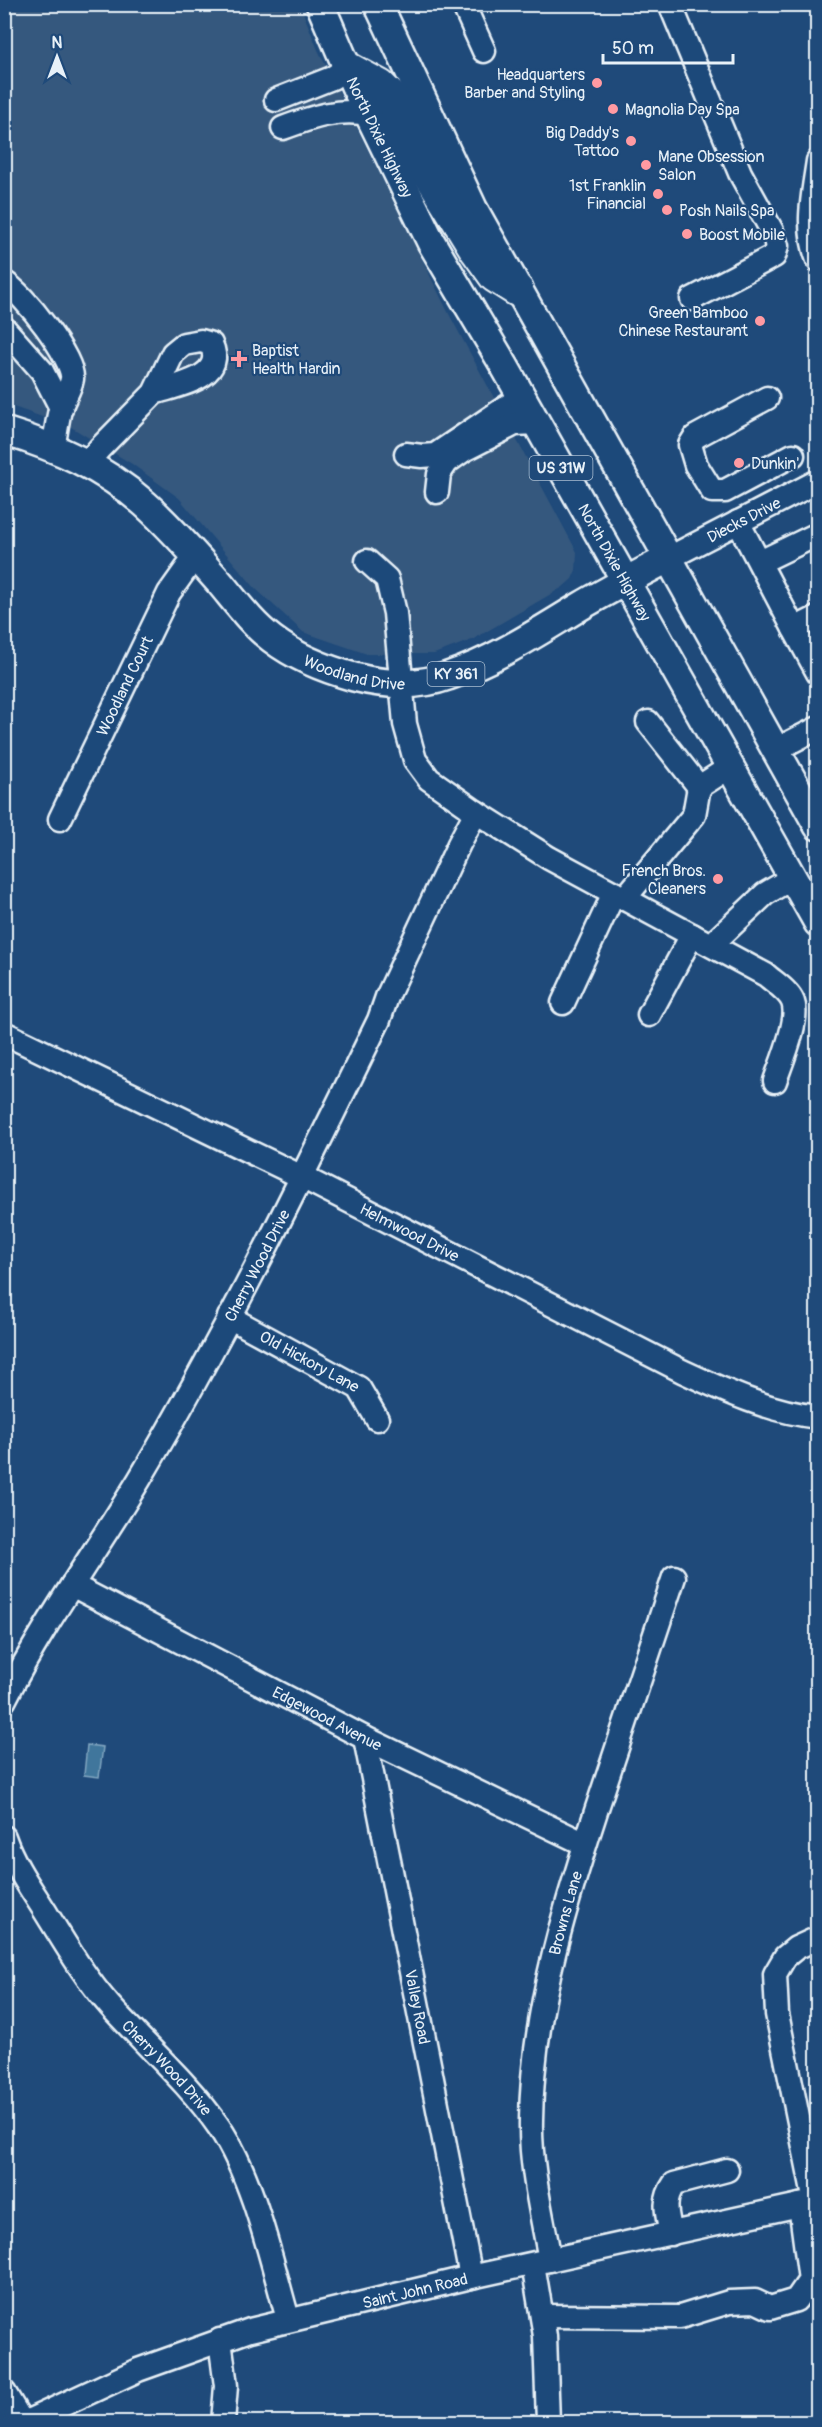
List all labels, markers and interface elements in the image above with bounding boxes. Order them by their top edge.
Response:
north arrow [27,27,87,87]
scale bar [603,27,734,65]
text: N [52,33,63,53]
text: 50 m [612,37,654,60]
place label: Headquarters Barber and Styling [464,65,585,103]
street label: North Dixie Highway [341,74,417,201]
marker: Headquarters Barber and Styling [590,76,604,90]
place label: Magnolia Day Spa [625,100,740,120]
marker: Magnolia Day Spa [606,102,620,116]
place label: Big Daddy's Tattoo [546,123,619,161]
marker: Big Daddy's Tattoo [624,134,638,148]
place label: Mane Obsession Salon [658,147,765,185]
marker: Mane Obsession Salon [639,158,653,172]
place label: 1st Franklin Financial [569,176,646,214]
marker: 1st Franklin Financial [651,187,665,201]
place label: Posh Nails Spa [679,201,774,221]
marker: Posh Nails Spa [660,203,674,217]
place label: Boost Mobile [699,225,785,245]
marker: Boost Mobile [680,227,694,241]
place label: Green Bamboo Chinese Restaurant [618,303,749,341]
marker: Green Bamboo Chinese Restaurant [753,314,767,328]
place label: Baptist Health Hardin [252,341,341,379]
marker: Baptist Health Hardin [230,350,248,368]
place label: Dunkin' [751,454,799,474]
road number: US 31W [530,456,592,480]
marker: Dunkin' [732,456,746,470]
street label: Diecks Drive [704,493,785,548]
street label: North Dixie Highway [573,500,655,625]
street label: Woodland Court [93,632,158,739]
street label: Woodland Drive [300,651,405,695]
road number: KY 361 [428,662,484,686]
place label: French Bros. Cleaners [622,861,706,899]
marker: French Bros. Cleaners [711,872,725,886]
street label: Helmwood Drive [356,1199,463,1267]
street label: Cherry Wood Drive [220,1206,295,1325]
street label: Old Hickory Lane [256,1327,363,1397]
street label: Edgewood Avenue [269,1682,385,1756]
street label: Browns Lane [545,1869,587,1957]
street label: Valley Road [400,1968,434,2046]
street label: Cherry Wood Drive [117,2016,216,2120]
street label: Saint John Road [360,2269,470,2314]

